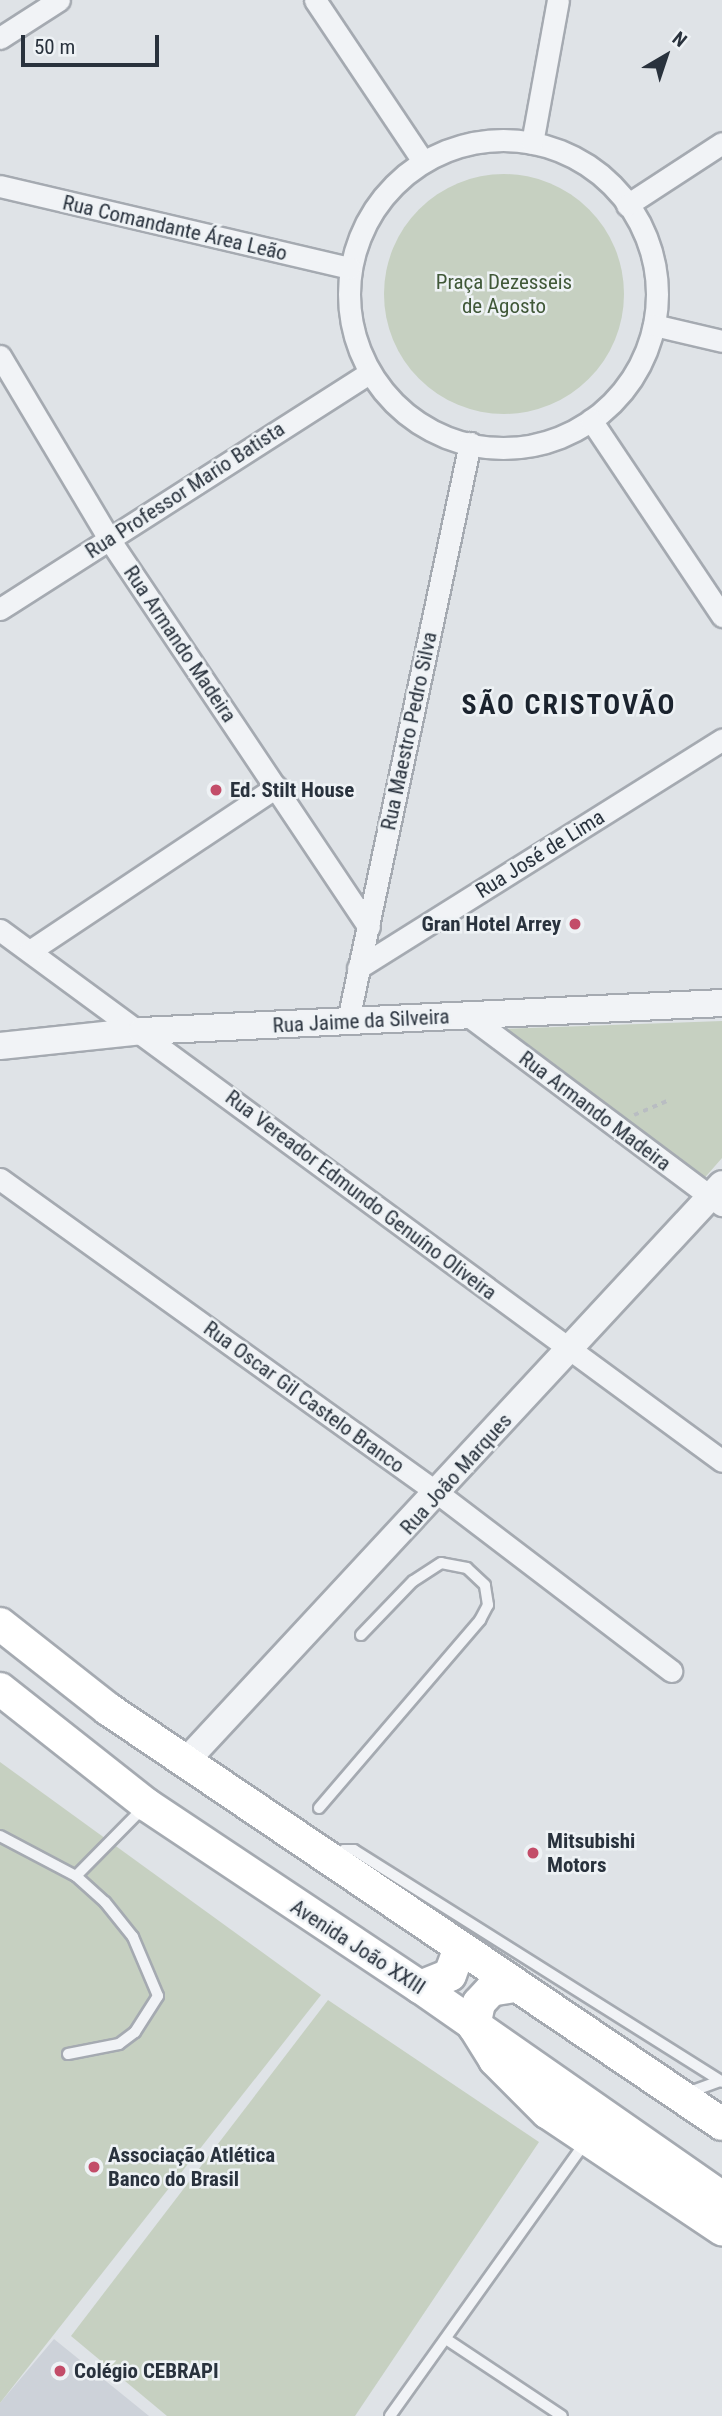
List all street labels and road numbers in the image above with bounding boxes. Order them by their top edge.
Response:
street label: Rua Comandante Área Leão [60,190,290,266]
street label: Rua Professor Mario Batista [81,416,289,564]
street label: Rua Armando Madeira [118,561,242,727]
street label: Rua Maestro Pedro Silva [376,630,442,832]
street label: Rua José de Lima [471,804,609,904]
street label: Rua Jaime da Silveira [272,1004,450,1038]
street label: Rua Armando Madeira [514,1046,676,1176]
street label: Rua Vereador Edmundo Genuíno Oliveira [220,1085,502,1305]
street label: Rua Oscar Gil Castelo Branco [199,1316,409,1478]
street label: Rua João Marques [395,1408,517,1540]
street label: Avenida João XXIII [286,1894,430,2000]

